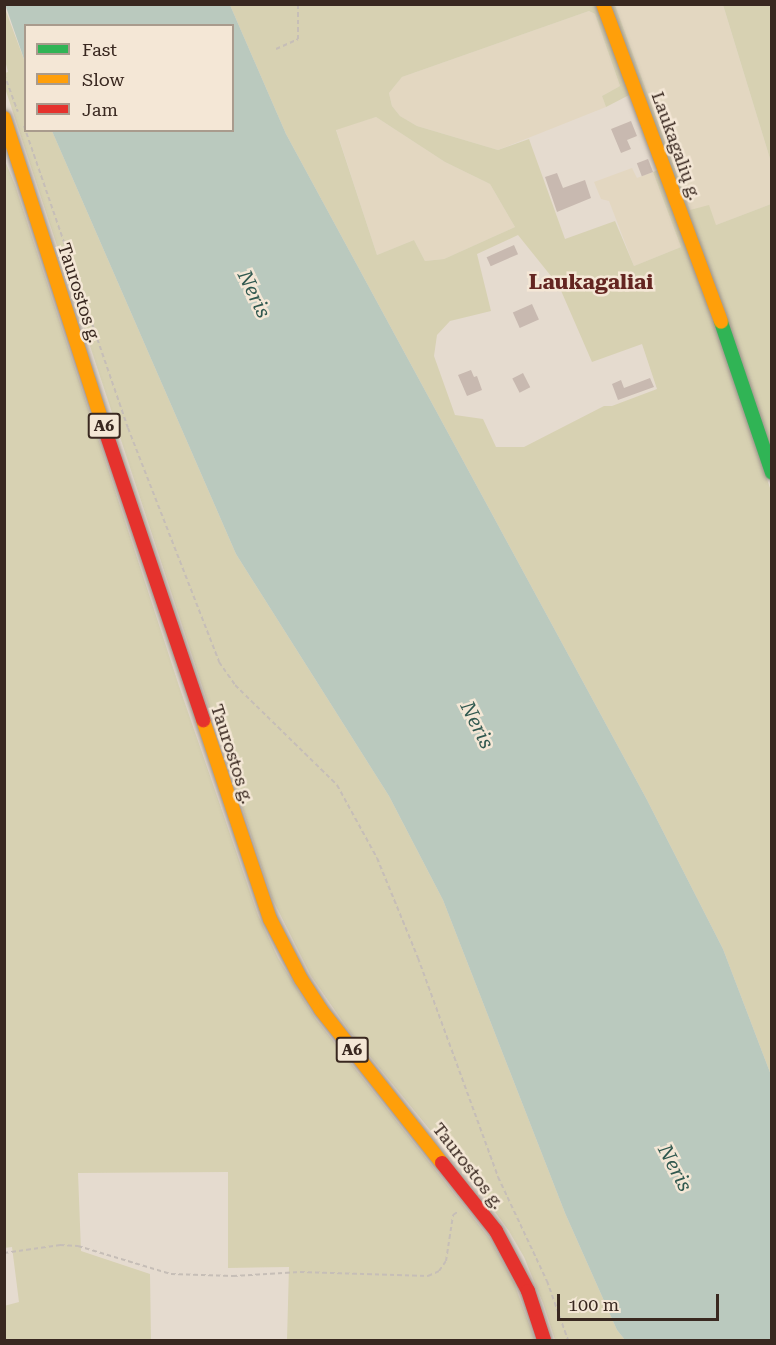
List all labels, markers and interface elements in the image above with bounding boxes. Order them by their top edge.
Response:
legend [24,24,234,132]
text: Fast [82,39,117,60]
text: Slow [82,69,124,90]
street label: Laukagalių g. [646,89,706,203]
text: Jam [82,99,118,120]
street label: Taurostos g. [53,240,105,346]
water label: Neris [232,266,276,322]
district label: Laukagaliai [529,269,653,295]
road number: A6 [88,413,120,439]
water label: Neris [455,697,499,753]
street label: Taurostos g. [206,701,258,807]
road number: A6 [336,1037,368,1063]
street label: Taurostos g. [428,1119,508,1213]
water label: Neris [653,1140,697,1196]
scale bar [560,1282,722,1320]
text: 100 m [568,1294,619,1315]

